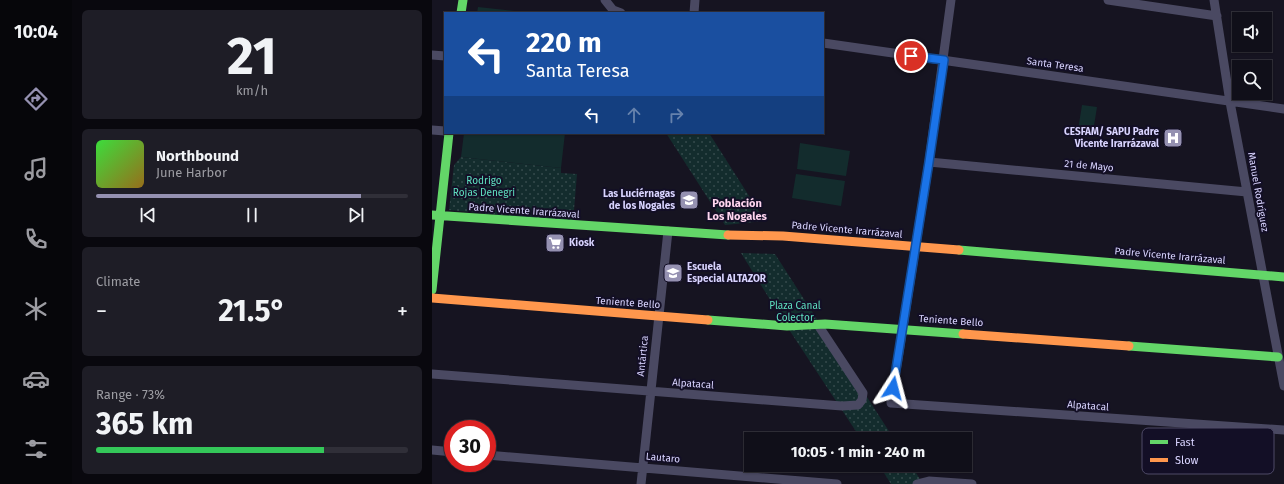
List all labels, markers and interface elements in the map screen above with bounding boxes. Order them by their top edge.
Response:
map controls [1232,12,1272,100]
button: sound [1232,12,1272,52]
text: 10:04 [14,21,58,43]
text: 21 [227,25,277,88]
text: 220 m [526,26,602,59]
icon: left [460,28,512,80]
pin [894,39,928,73]
icon: arrive [900,45,922,67]
street label: Santa Teresa [1026,55,1084,75]
text: Santa Teresa [526,60,629,82]
button: search [1232,60,1272,100]
text: km/h [236,83,268,98]
icon: directions [22,85,50,113]
icon: left [581,104,603,126]
icon: ahead [623,104,645,126]
icon: right [665,104,687,126]
place label: CESFAM/ SAPU Padre Vicente Irarrázaval [1064,126,1159,150]
hospital icon: CESFAM/ SAPU Padre Vicente Irarrázaval [1162,127,1184,149]
text: Northbound [156,147,239,165]
street label: Manuel Rodríguez [1245,151,1272,234]
icon: music [22,155,50,183]
street label: 21 de Mayo [1064,158,1114,174]
text: June Harbor [156,165,227,180]
park label: Rodrigo Rojas Denegri [453,175,515,199]
place label: Las Luciérnagas de los Nogales [603,187,675,212]
school or university icon: Las Luciérnagas de los Nogales [678,189,700,211]
district label: Población Los Nogales [707,197,768,223]
street label: Padre Vicente Irarrázaval [468,201,580,221]
icon: previous [137,204,159,226]
icon: pause [241,204,263,226]
icon: next [345,204,367,226]
street label: Padre Vicente Irarrázaval [791,219,903,241]
icon: phone [22,225,50,253]
supermarket icon: Kiosk [544,232,566,254]
place label: Kiosk [569,237,595,249]
street label: Padre Vicente Irarrázaval [1114,245,1226,267]
place label: Escuela Especial ALTAZOR [687,261,767,285]
school or university icon: Escuela Especial ALTAZOR [662,262,684,284]
text: Climate [96,274,140,289]
text: 21.5° [218,293,286,329]
icon: climate [22,295,50,323]
street label: Teniente Bello [595,295,661,311]
text: − [96,298,107,325]
text: + [397,298,408,325]
park label: Plaza Canal Colector [769,300,821,324]
street label: Teniente Bello [918,313,984,329]
street label: Antártica [635,335,651,377]
icon: car [22,365,50,393]
position arrow [872,367,914,409]
street label: Alpatacal [672,377,714,391]
text: Range · 73% [96,387,165,402]
street label: Alpatacal [1067,399,1109,413]
text: 365 km [96,406,193,442]
speed limit sign: 30 [444,420,496,472]
legend [1142,428,1274,474]
icon: filters [22,435,50,463]
text: Fast [1175,436,1195,449]
text: 10:05 · 1 min · 240 m [791,443,925,461]
street label: Lautaro [645,451,681,465]
text: Slow [1175,454,1199,467]

